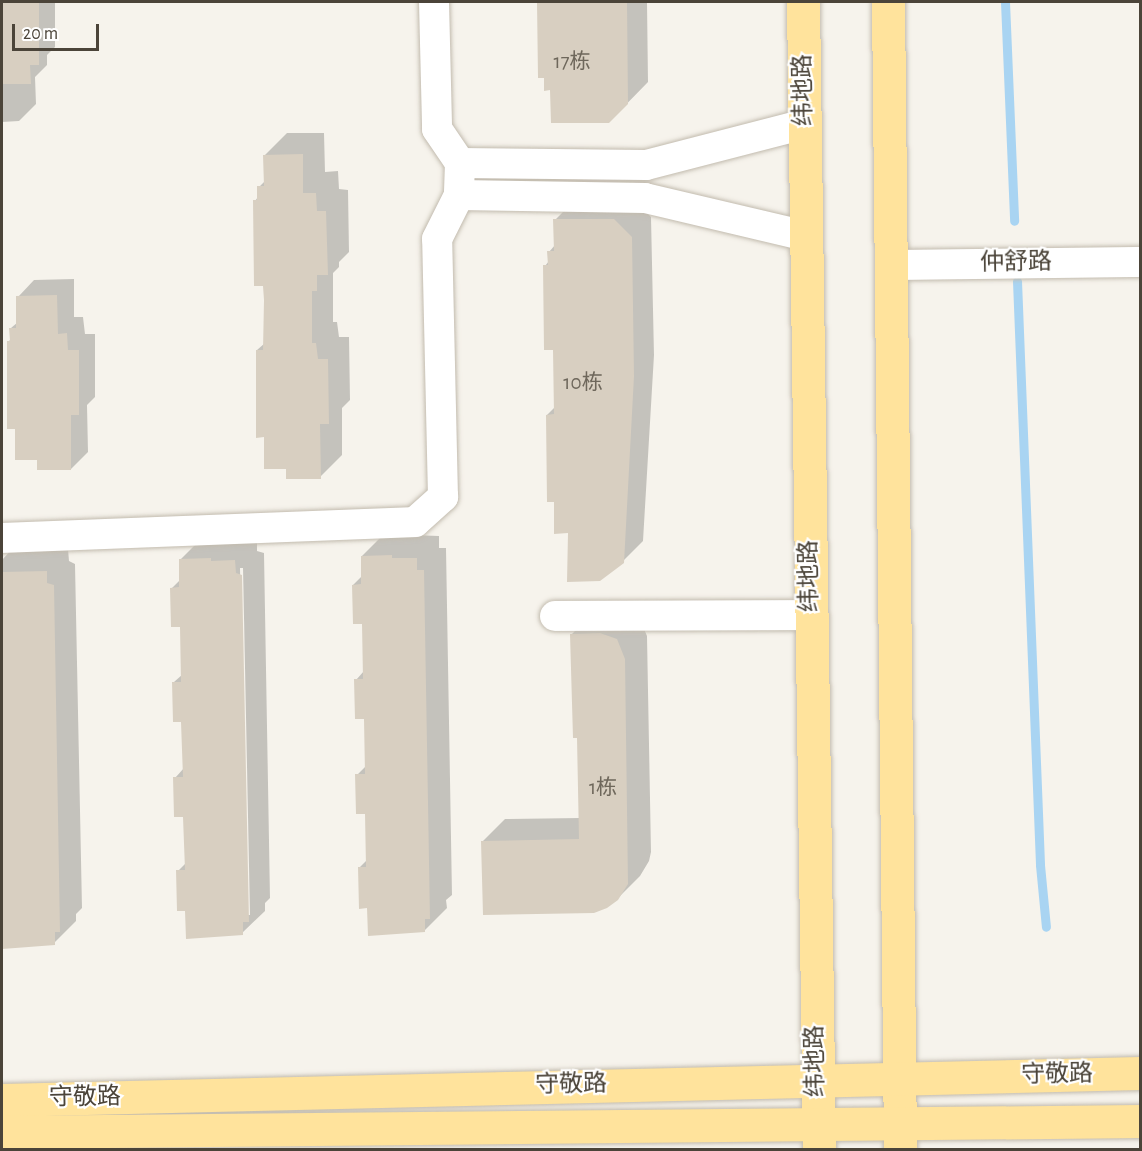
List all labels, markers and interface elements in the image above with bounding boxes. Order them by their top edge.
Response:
scale bar [15,12,102,50]
text: 20 m [23,25,58,43]
house number: 17栋 [554,49,590,75]
street label: 纬地路 [789,54,819,126]
street label: 仲舒路 [980,248,1052,278]
house number: 10栋 [563,370,603,396]
street label: 纬地路 [795,540,825,612]
house number: 1栋 [589,775,617,801]
street label: 纬地路 [801,1025,831,1097]
street label: 守敬路 [1021,1060,1093,1090]
street label: 守敬路 [535,1070,607,1100]
street label: 守敬路 [49,1083,121,1113]

